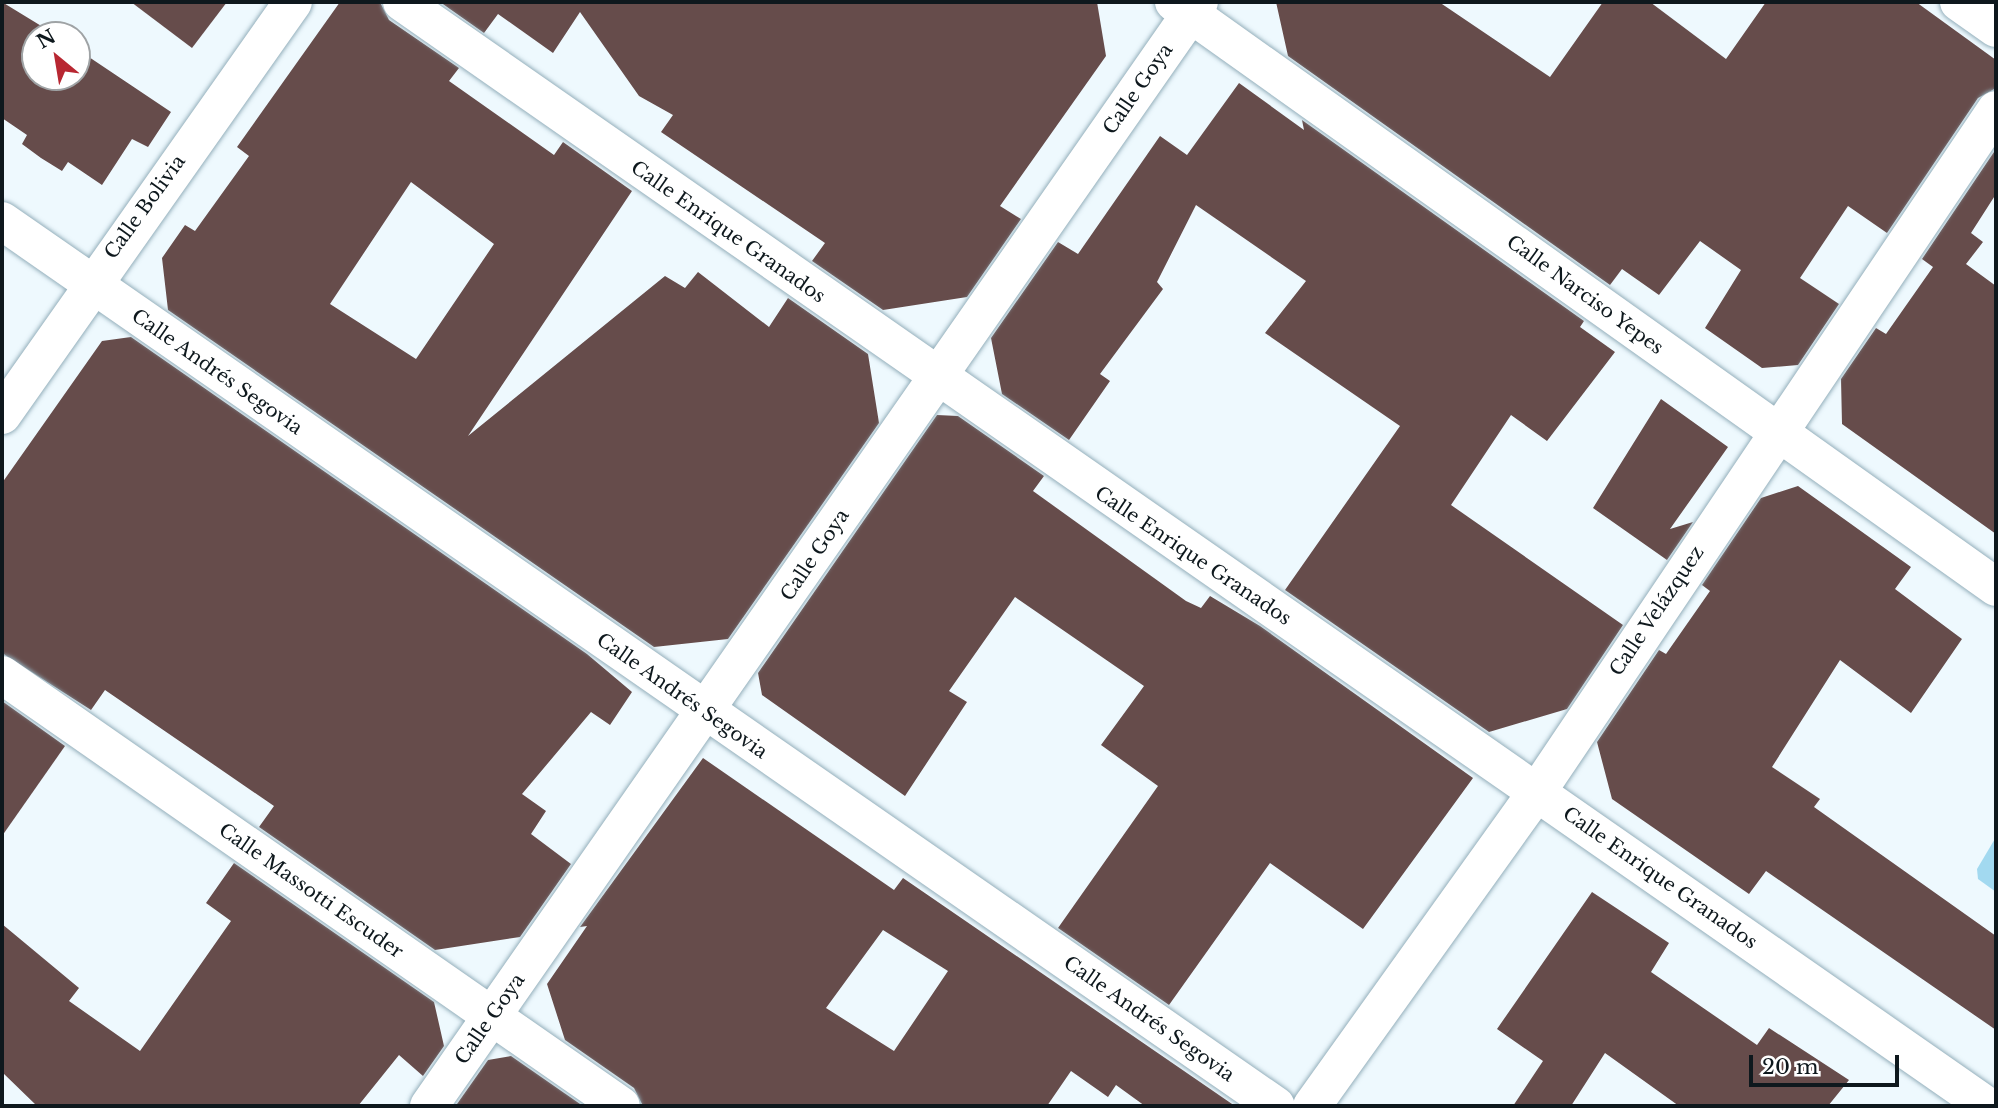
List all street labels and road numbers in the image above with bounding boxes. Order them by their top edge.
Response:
street label: Calle Goya [1098,39,1178,139]
street label: Calle Bolivia [100,151,190,263]
street label: Calle Enrique Granados [626,156,830,308]
street label: Calle Narciso Yepes [1502,230,1668,360]
street label: Calle Andrés Segovia [127,304,307,440]
street label: Calle Enrique Granados [1090,482,1296,630]
street label: Calle Goya [776,505,854,605]
street label: Calle Velázquez [1605,541,1709,681]
street label: Calle Andrés Segovia [592,628,772,764]
street label: Calle Enrique Granados [1558,802,1762,954]
street label: Calle Massotti Escuder [214,819,408,963]
street label: Calle Andrés Segovia [1059,951,1239,1087]
street label: Calle Goya [450,969,530,1069]

